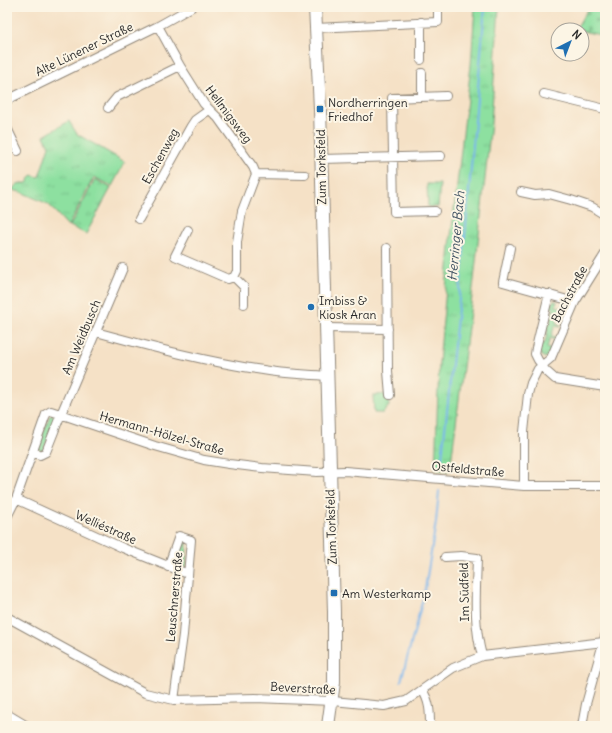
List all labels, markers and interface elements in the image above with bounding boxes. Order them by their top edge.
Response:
street label: Alte Lünener Straße [33,19,135,79]
north arrow [550,22,590,62]
text: N [569,27,584,42]
street label: Hellmigsweg [202,82,256,146]
place label: Nordherringen Friedhof [328,95,408,124]
marker: Nordherringen Friedhof [315,104,325,114]
street label: Eschenweg [139,125,181,187]
street label: Zum Torksfeld [313,129,329,205]
water label: Herringer Bach [444,190,468,282]
street label: Bachstraße [548,263,590,325]
place label: Imbiss & Kiosk Aran [319,293,377,322]
street label: Am Weidbusch [58,297,104,377]
marker: Imbiss & Kiosk Aran [306,302,316,312]
street label: Hermann-Hölzel-Straße [98,408,226,458]
street label: Ostfeldstraße [431,458,505,480]
street label: Zum Torksfeld [322,489,340,565]
street label: Welliéstraße [73,507,139,547]
street label: Leuschnerstraße [163,551,185,643]
street label: Im Südfeld [456,562,472,622]
place label: Am Westerkamp [342,586,431,601]
marker: Am Westerkamp [329,588,339,598]
street label: Beverstraße [270,679,336,697]

